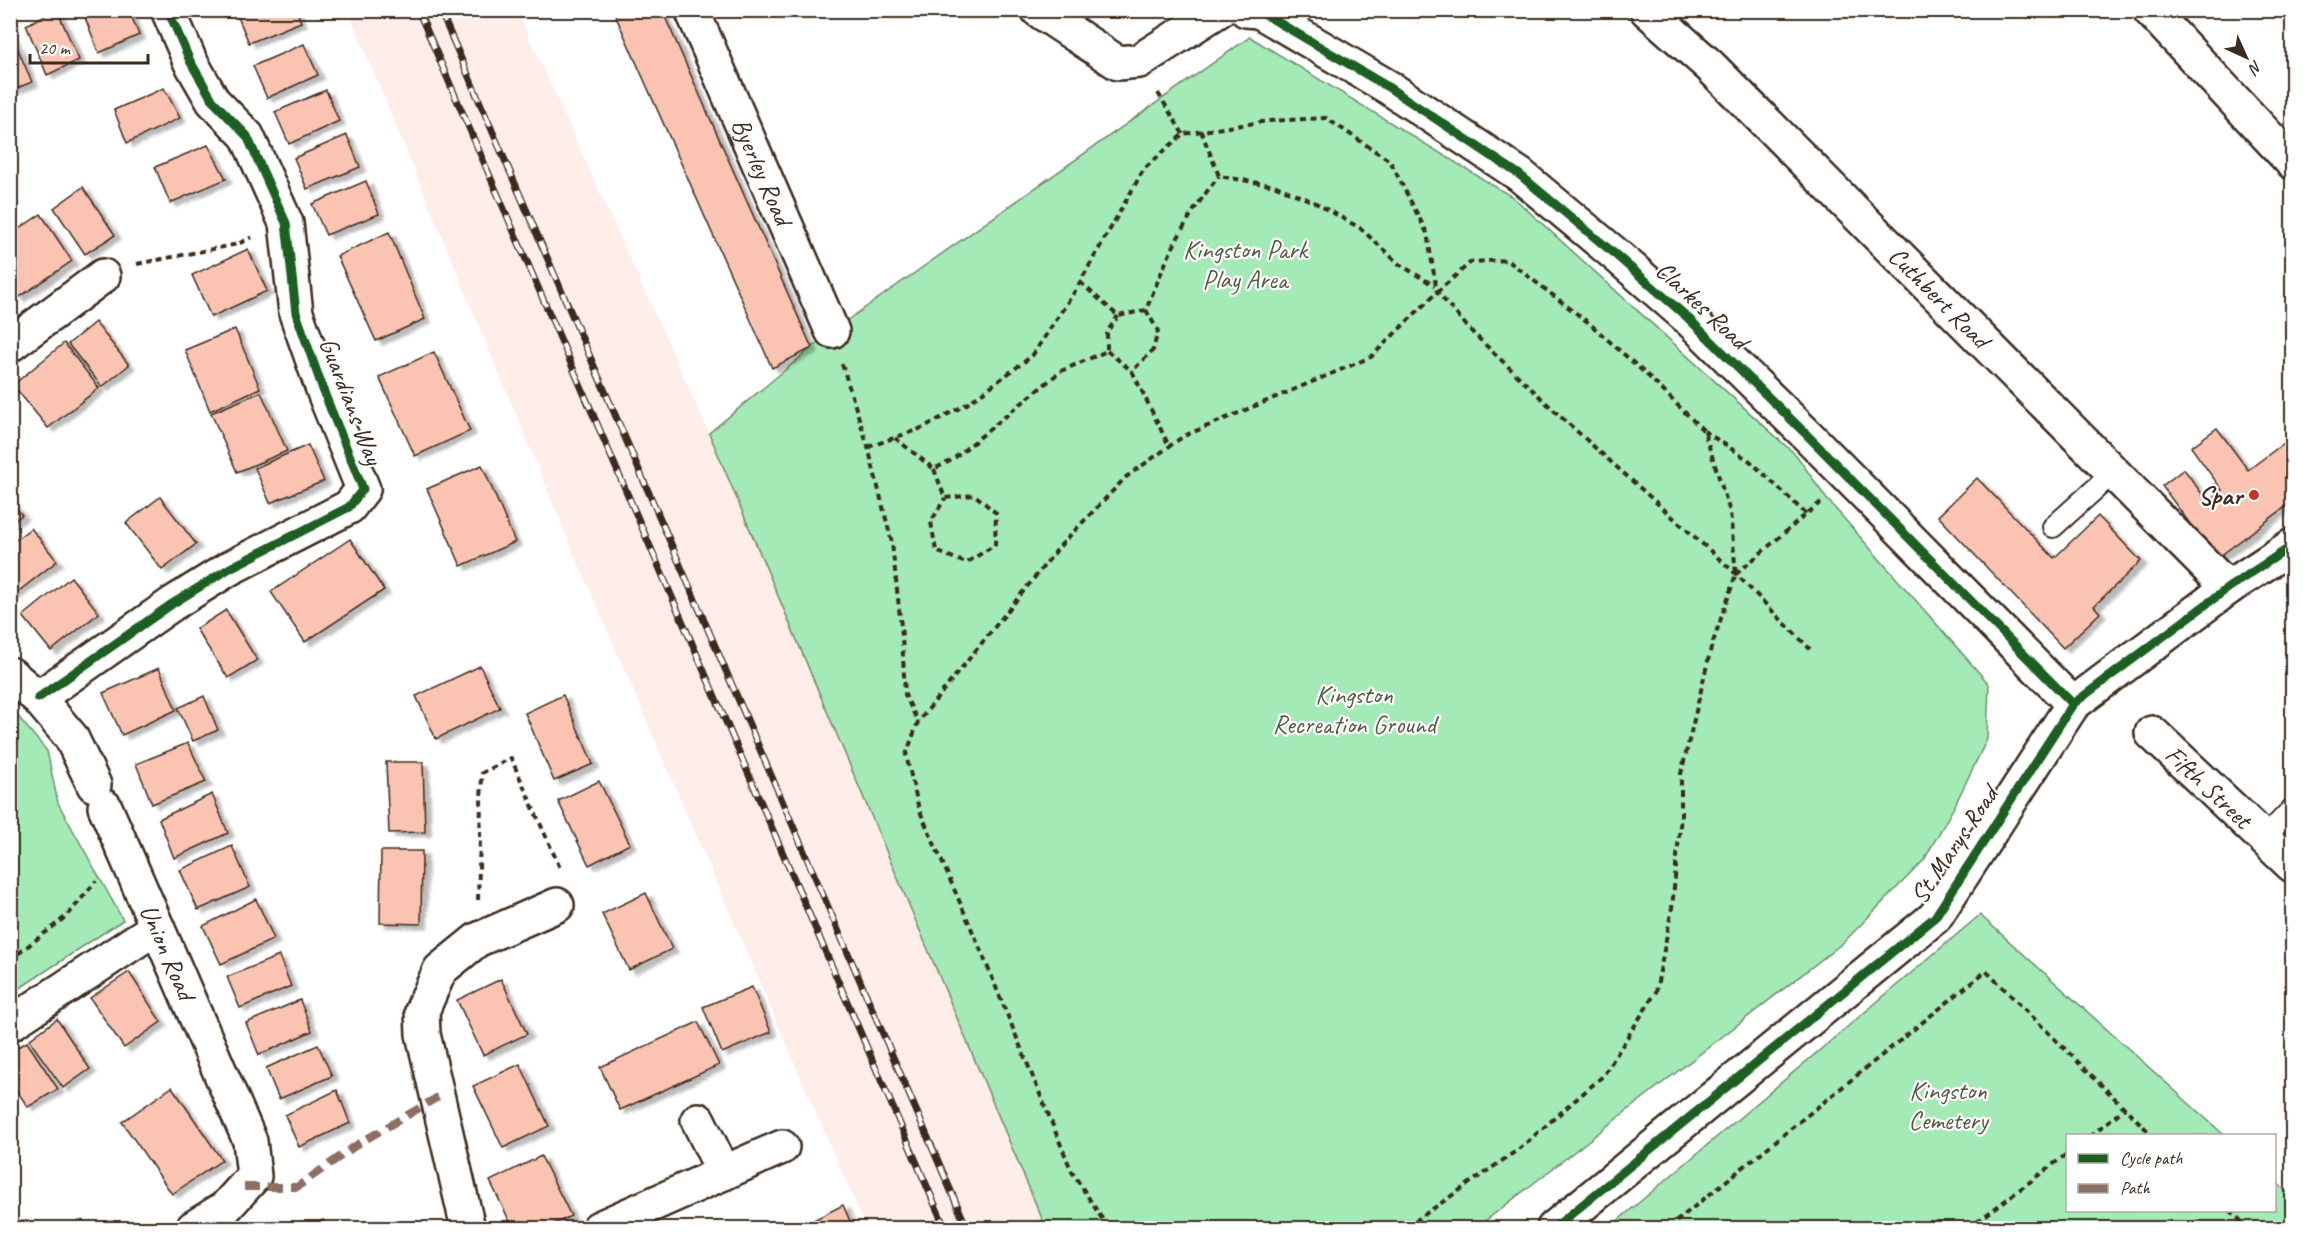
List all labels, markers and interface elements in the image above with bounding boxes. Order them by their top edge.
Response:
scale bar [30,27,148,65]
north arrow [2216,27,2276,87]
text: 20 m [39,37,72,59]
text: N [2243,56,2266,80]
street label: Byerley Road [725,113,802,233]
park label: Kingston Park Play Area [1183,233,1310,296]
street label: Cuthbert Road [1882,239,2000,358]
street label: Clarkes Road [1649,254,1758,359]
street label: Guardians Way [312,333,391,471]
place label: Spar [2198,479,2245,512]
marker: Spar [2247,488,2261,502]
park label: Kingston Recreation Ground [1272,678,1439,741]
street label: Fifth Street [2159,738,2261,837]
street label: St Marys Road [1903,777,2007,910]
street label: Union Road [133,899,205,1008]
park label: Kingston Cemetery [1908,1074,1990,1137]
legend [2066,1134,2276,1212]
text: Cycle path [2120,1147,2183,1169]
text: Path [2120,1177,2150,1199]

